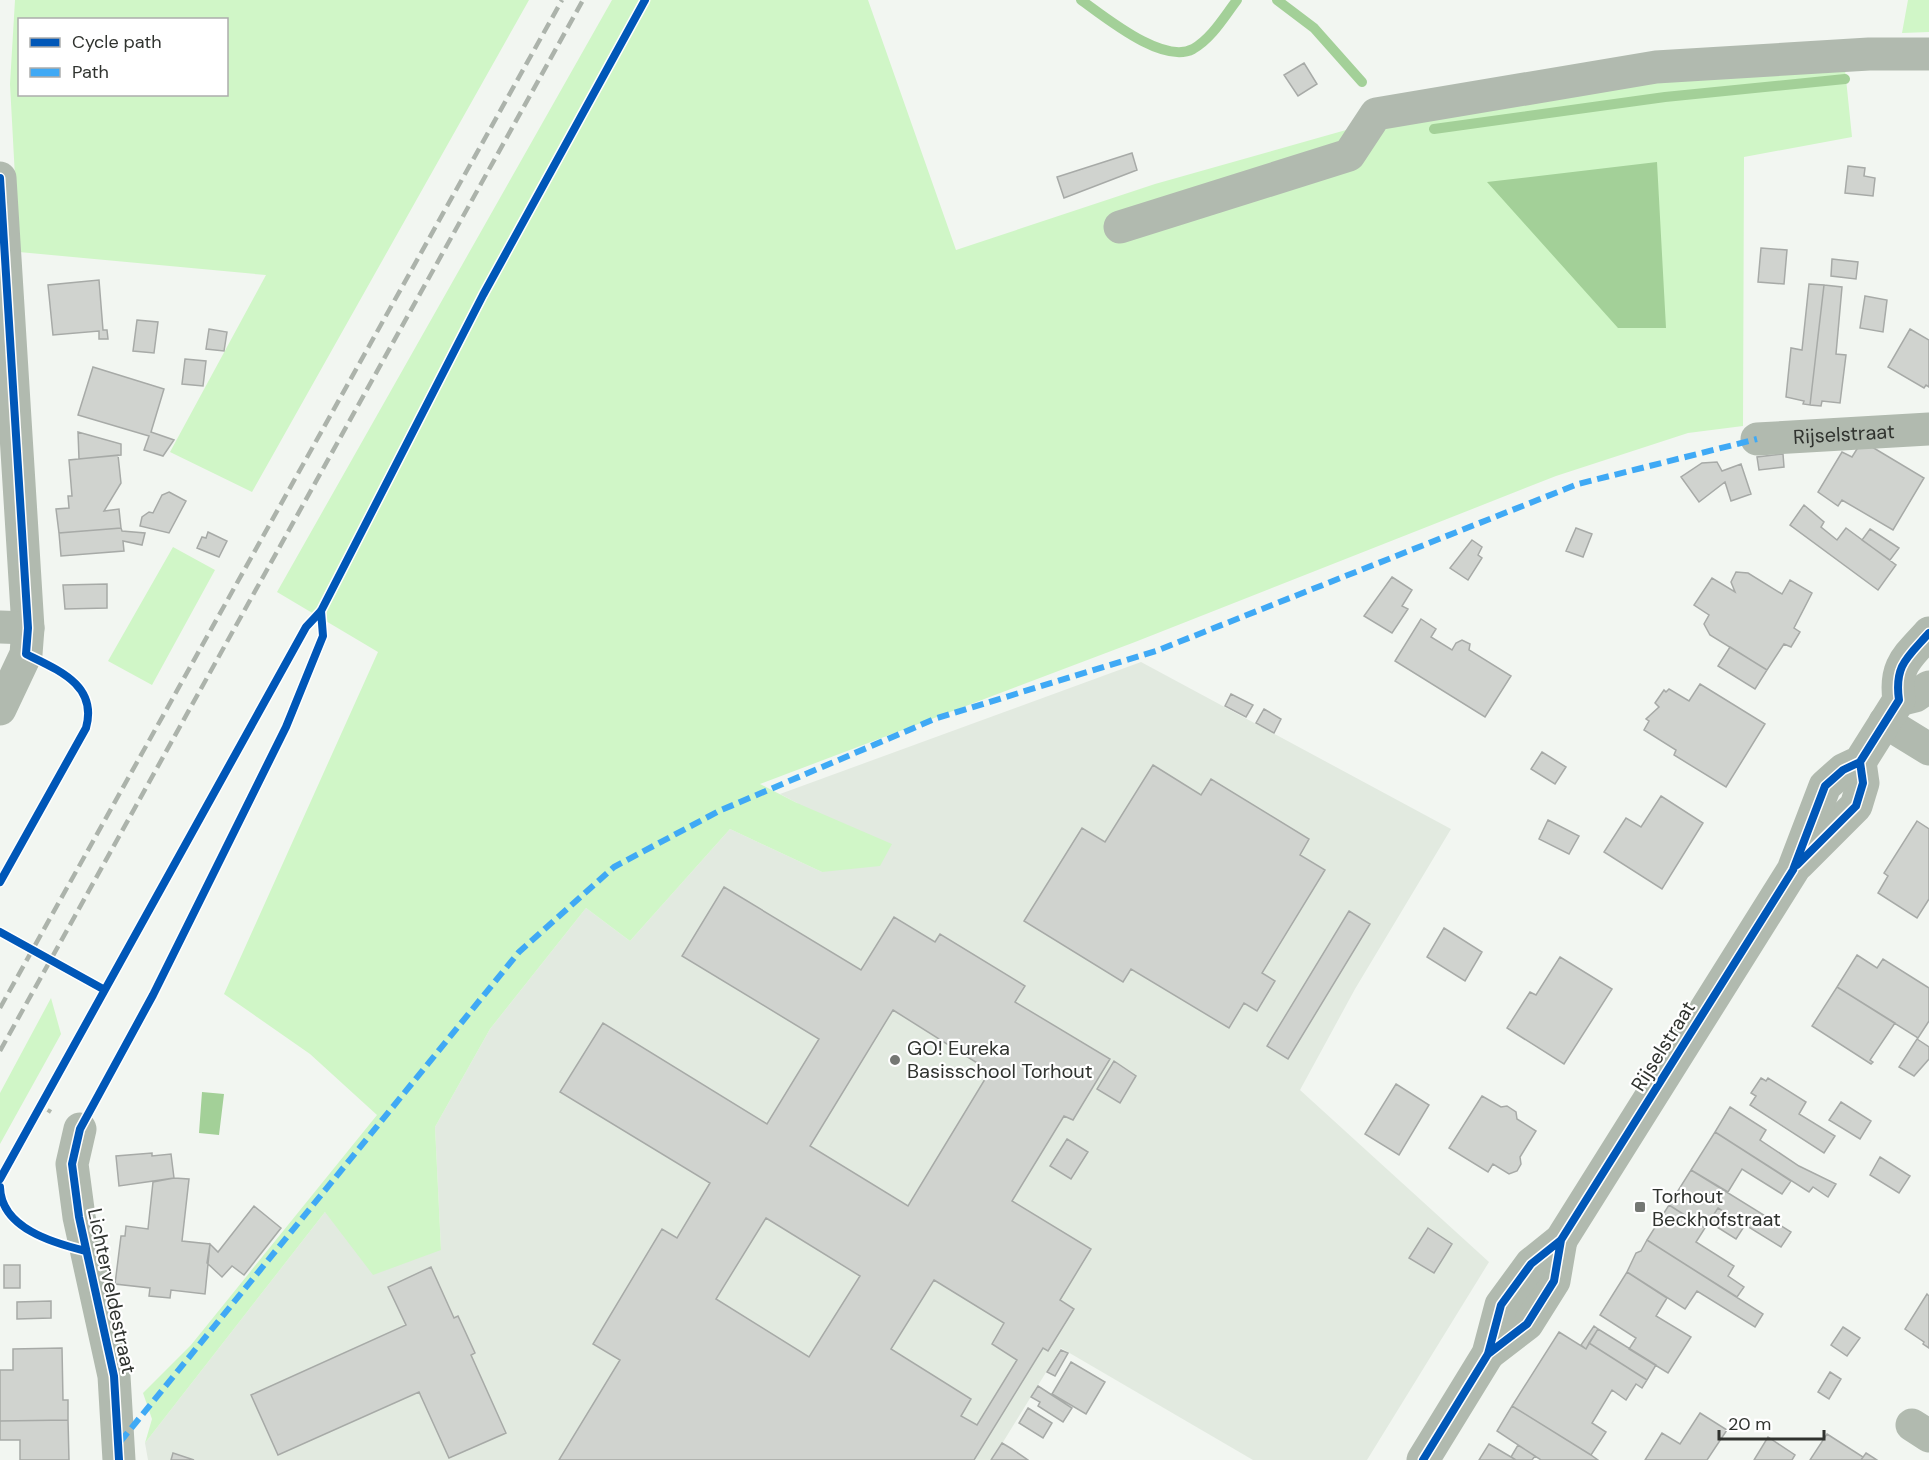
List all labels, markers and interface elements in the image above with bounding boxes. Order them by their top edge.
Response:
legend [18,18,228,96]
text: Cycle path [72,30,162,54]
text: Path [72,60,109,84]
street label: Rijselstraat [1792,418,1896,450]
street label: Rijselstraat [1625,996,1701,1096]
place label: GO! Eureka Basisschool Torhout [907,1035,1093,1084]
marker: GO! Eureka Basisschool Torhout [888,1053,902,1067]
place label: Torhout Beckhofstraat [1652,1183,1781,1232]
marker: Torhout Beckhofstraat [1633,1200,1647,1214]
street label: Lichterveldestraat [82,1206,142,1376]
scale bar [1719,1403,1824,1441]
text: 20 m [1728,1412,1771,1436]

